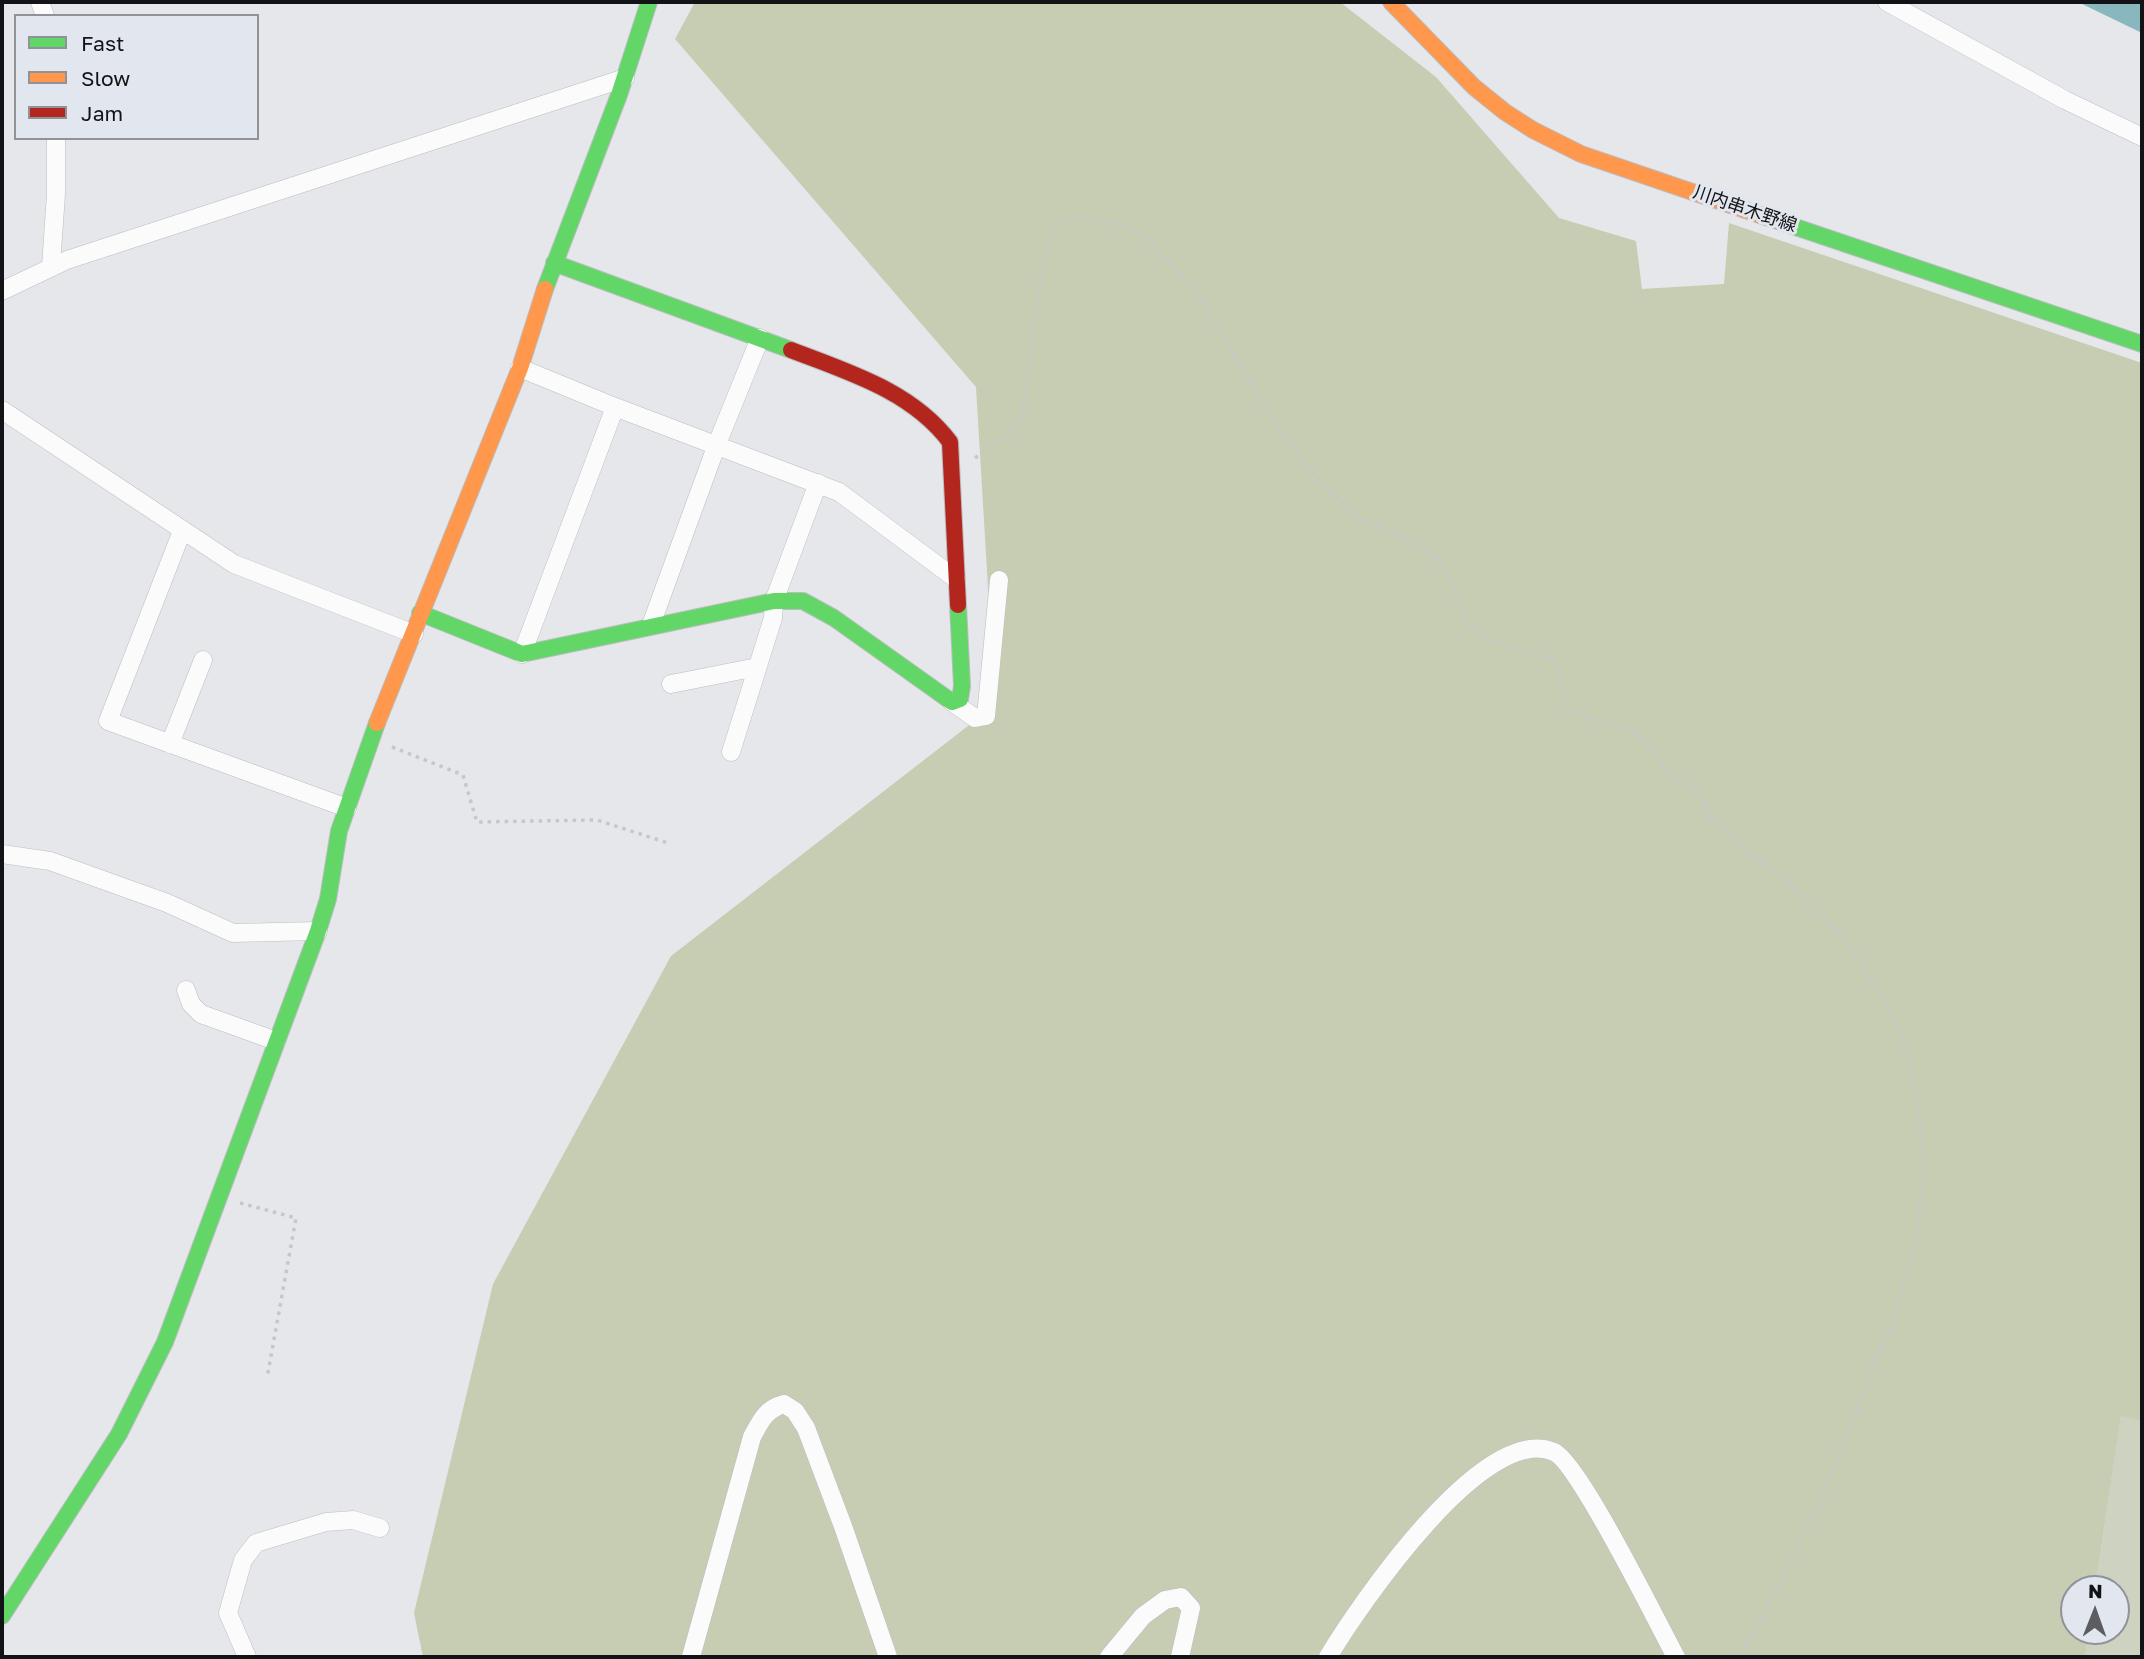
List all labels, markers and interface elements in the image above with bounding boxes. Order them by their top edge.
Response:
legend [14,14,259,140]
text: Fast [81,30,124,56]
text: Slow [81,65,130,91]
text: Jam [81,100,123,126]
street label: 川内串木野線 [1690,181,1800,237]
north arrow [2060,1575,2130,1645]
text: N [2088,1579,2103,1602]

